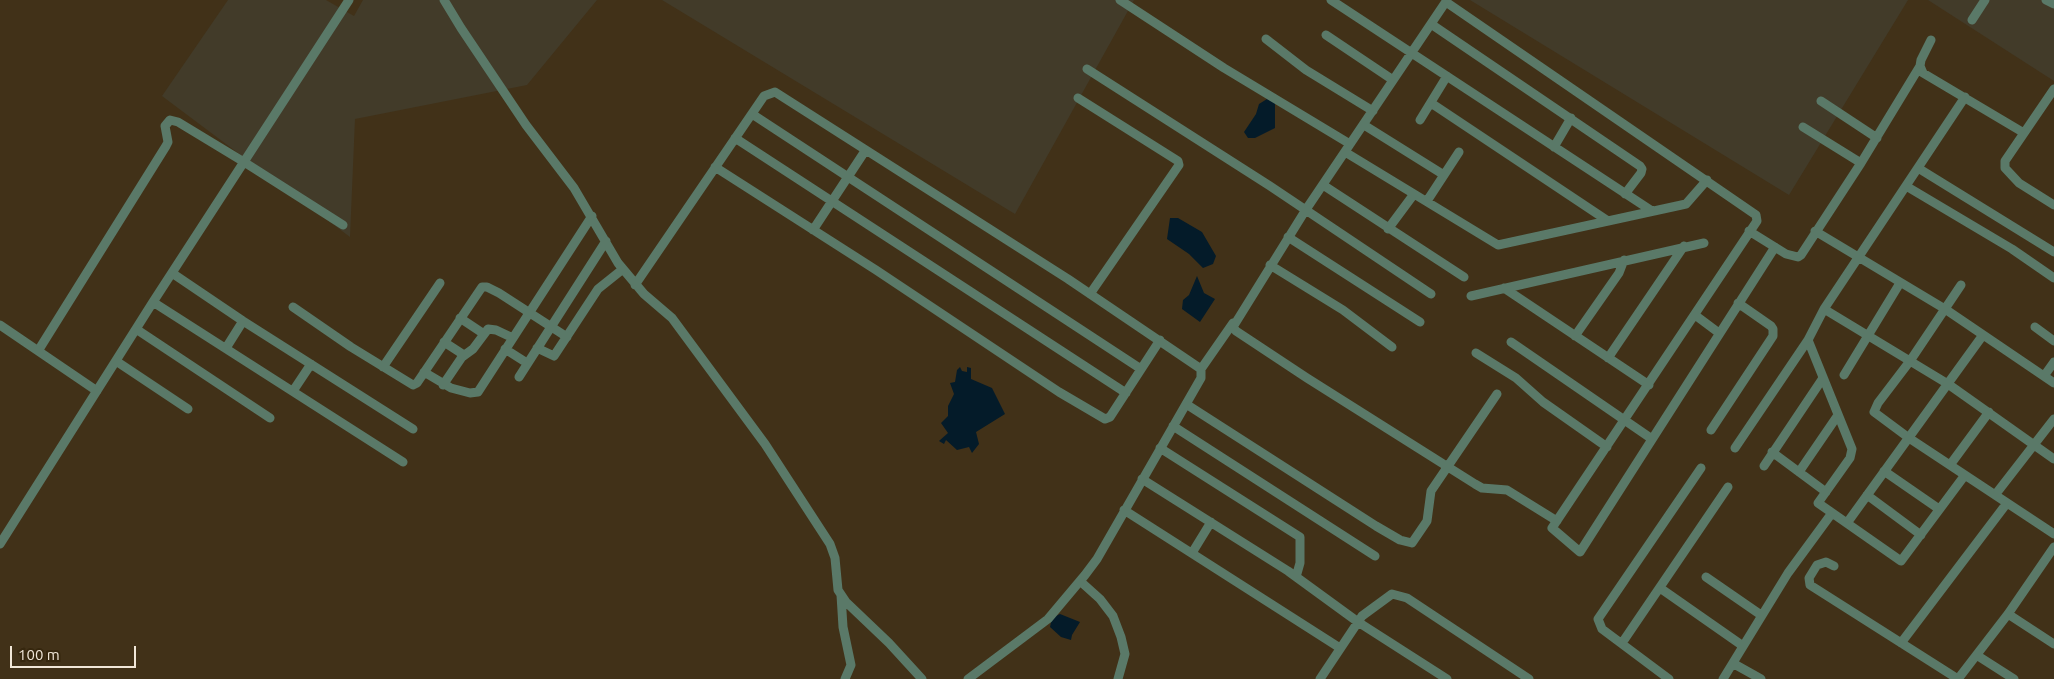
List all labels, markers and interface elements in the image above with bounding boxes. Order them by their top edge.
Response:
scale bar [12,636,139,668]
text: 100 m [18,646,60,663]

